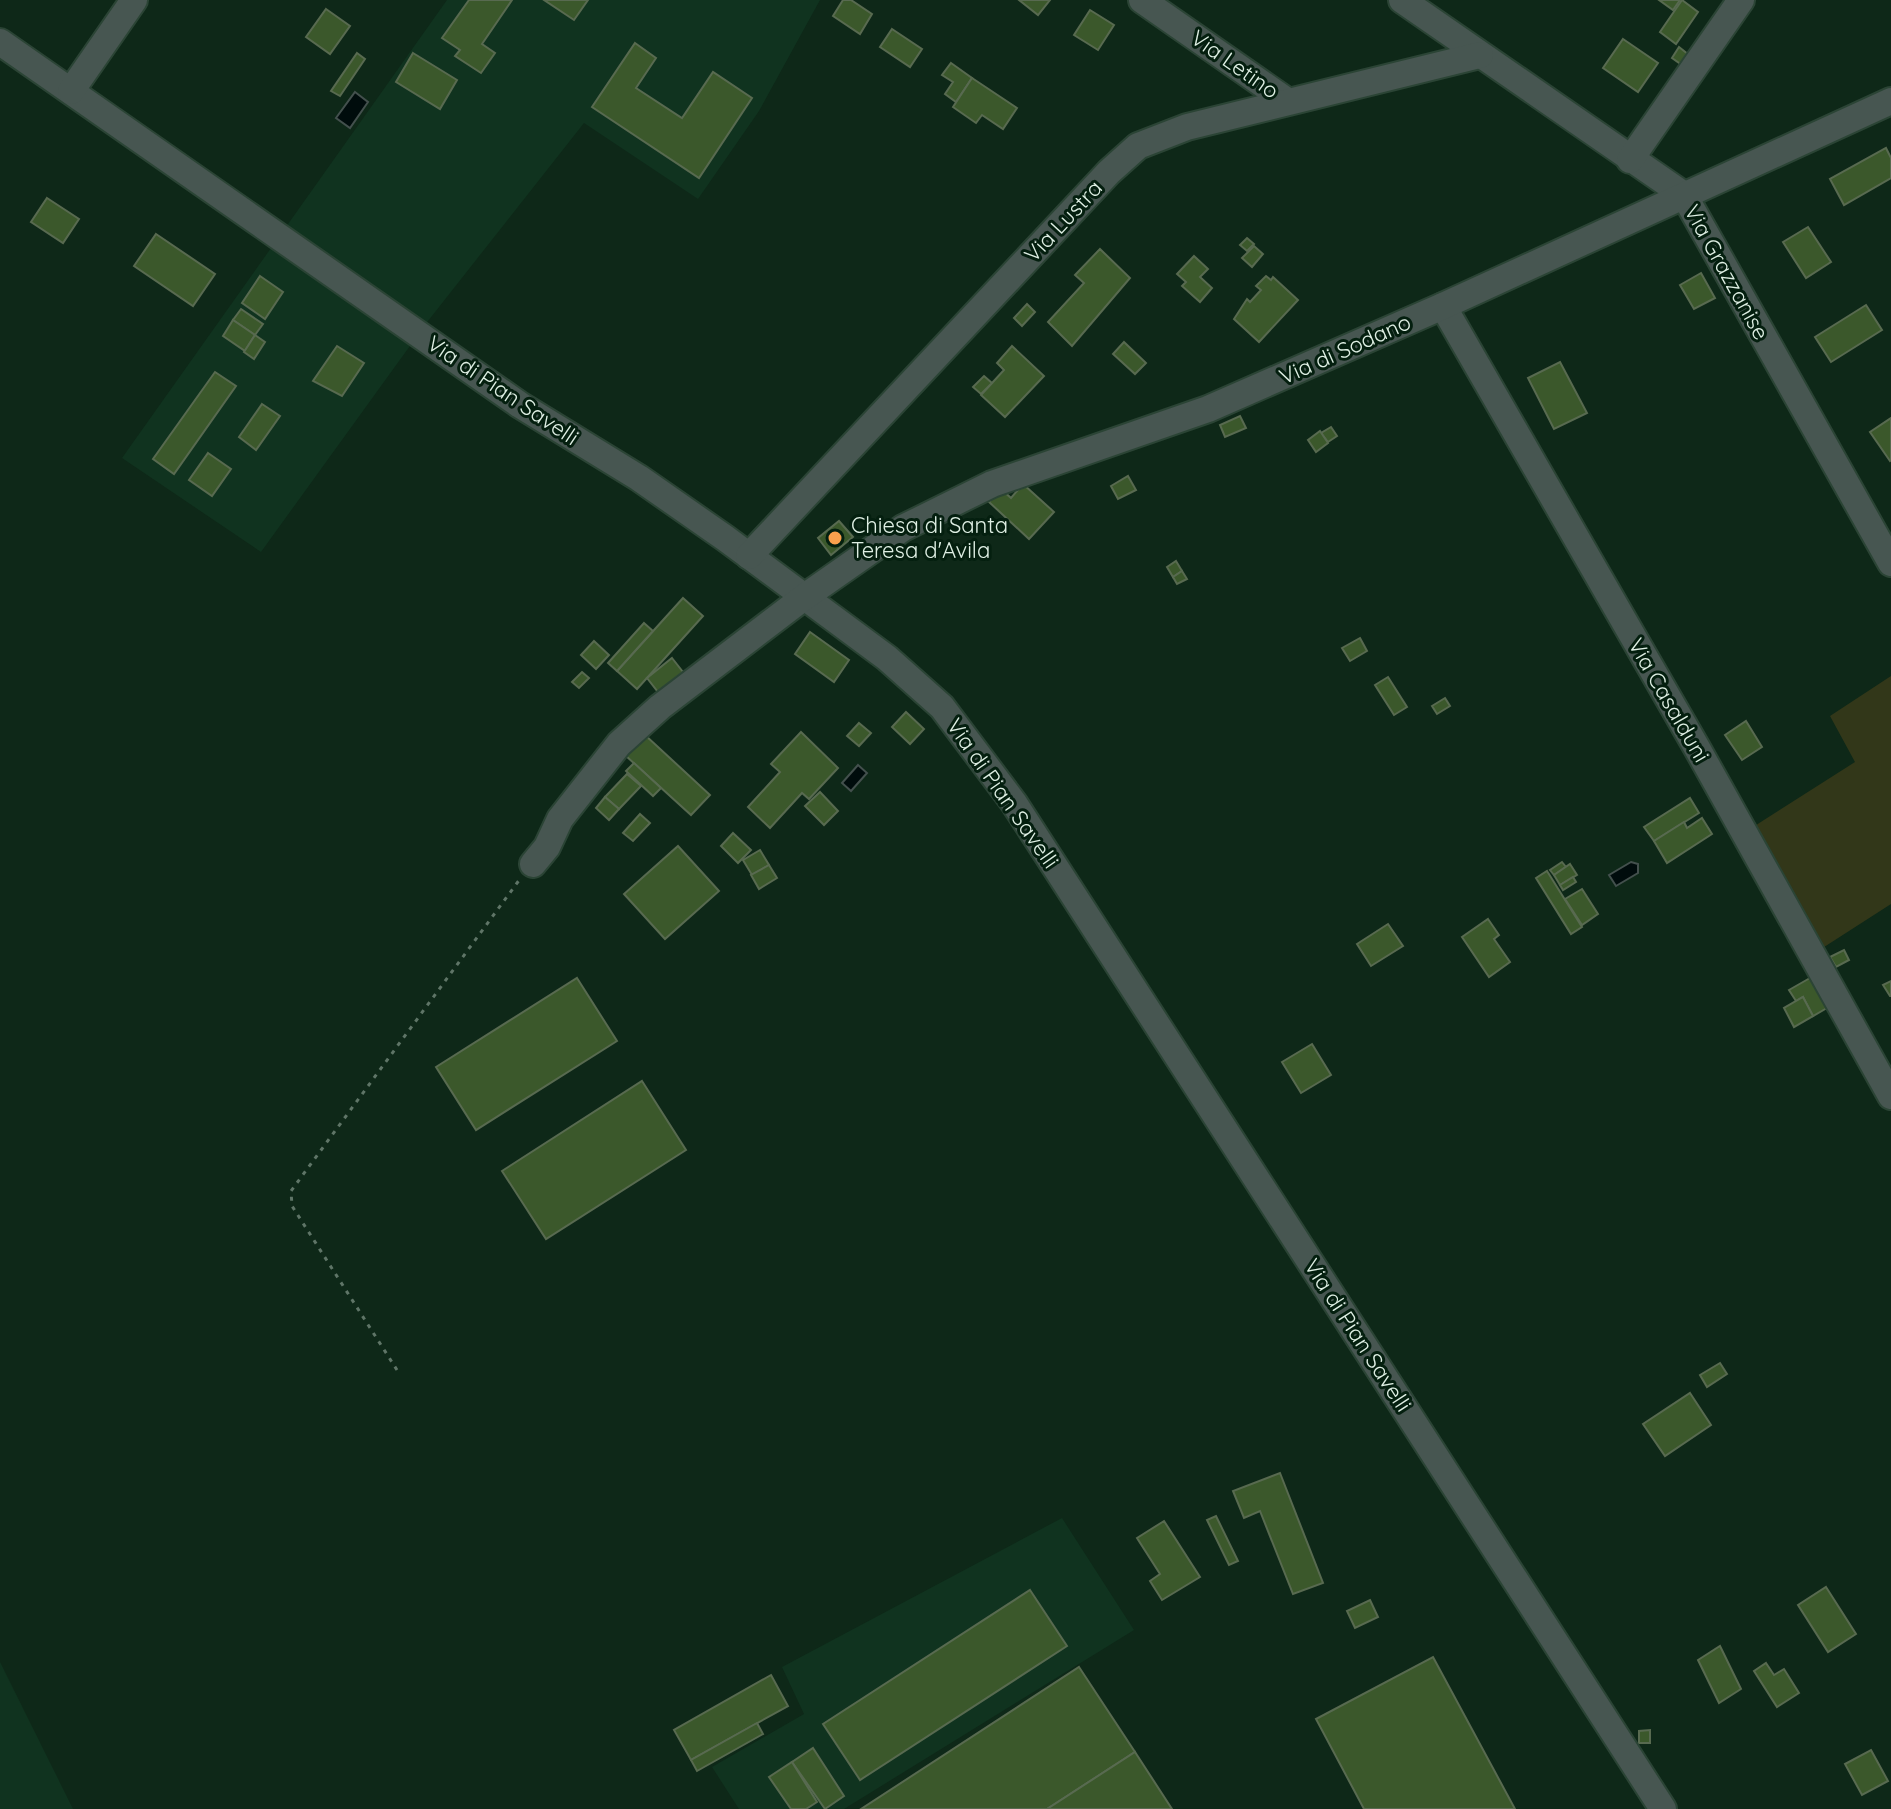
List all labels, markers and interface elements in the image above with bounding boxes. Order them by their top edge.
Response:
street label: Via Letino [1186,24,1284,104]
street label: Via Lustra [1018,174,1108,268]
street label: Via Grazzanise [1678,200,1776,344]
street label: Via di Sodano [1275,308,1415,390]
street label: Via di Pian Savelli [422,329,584,451]
place label: Chiesa di Santa Teresa d'Avila [851,511,1008,564]
marker: Chiesa di Santa Teresa d'Avila [826,529,844,547]
street label: Via Casalduni [1622,633,1716,767]
street label: Via di Pian Savelli [941,713,1065,873]
street label: Via di Pian Savelli [1298,1253,1418,1417]

